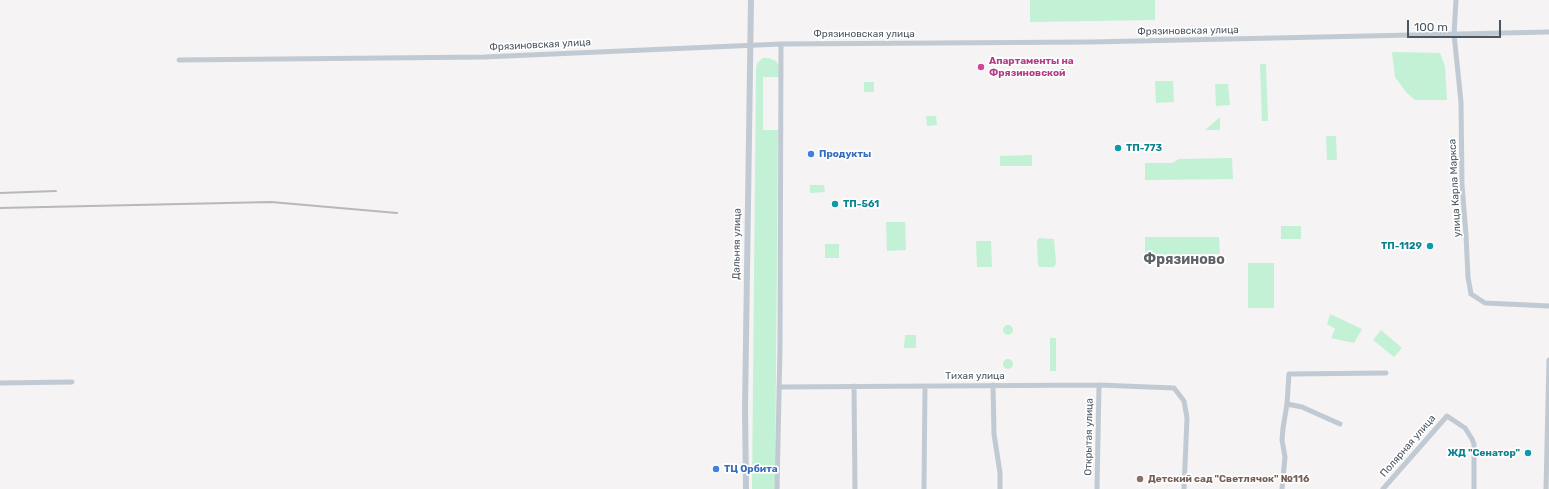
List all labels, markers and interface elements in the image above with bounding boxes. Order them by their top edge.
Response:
scale bar [1409,12,1503,38]
text: 100 m [1414,20,1448,34]
street label: Фрязиновская улица [1137,24,1239,38]
street label: Фрязиновская улица [813,28,915,40]
street label: Фрязиновская улица [489,36,591,54]
place label: Апартаменты на Фрязиновской [989,55,1074,78]
marker: Апартаменты на Фрязиновской [976,62,986,72]
street label: улица Карла Маркса [1446,139,1464,237]
place label: ТП-773 [1126,142,1162,154]
marker: ТП-773 [1113,143,1123,153]
place label: Продукты [819,148,871,160]
marker: Продукты [806,149,816,159]
place label: ТП-561 [843,198,879,210]
marker: ТП-561 [830,199,840,209]
street label: Дальняя улица [730,208,744,280]
place label: ТП-1129 [1381,240,1422,252]
marker: ТП-1129 [1425,241,1435,251]
district label: Фрязиново [1143,252,1225,268]
street label: Тихая улица [945,370,1005,382]
street label: Открытая улица [1082,398,1096,476]
street label: Полярная улица [1378,413,1438,479]
place label: ЖД "Сенатор" [1447,447,1520,459]
marker: ЖД "Сенатор" [1523,448,1533,458]
place label: ТЦ Орбита [724,463,778,475]
marker: ТЦ Орбита [711,464,721,474]
place label: Детский сад "Светлячок" №116 [1148,473,1309,485]
marker: Детский сад "Светлячок" №116 [1135,474,1145,484]

